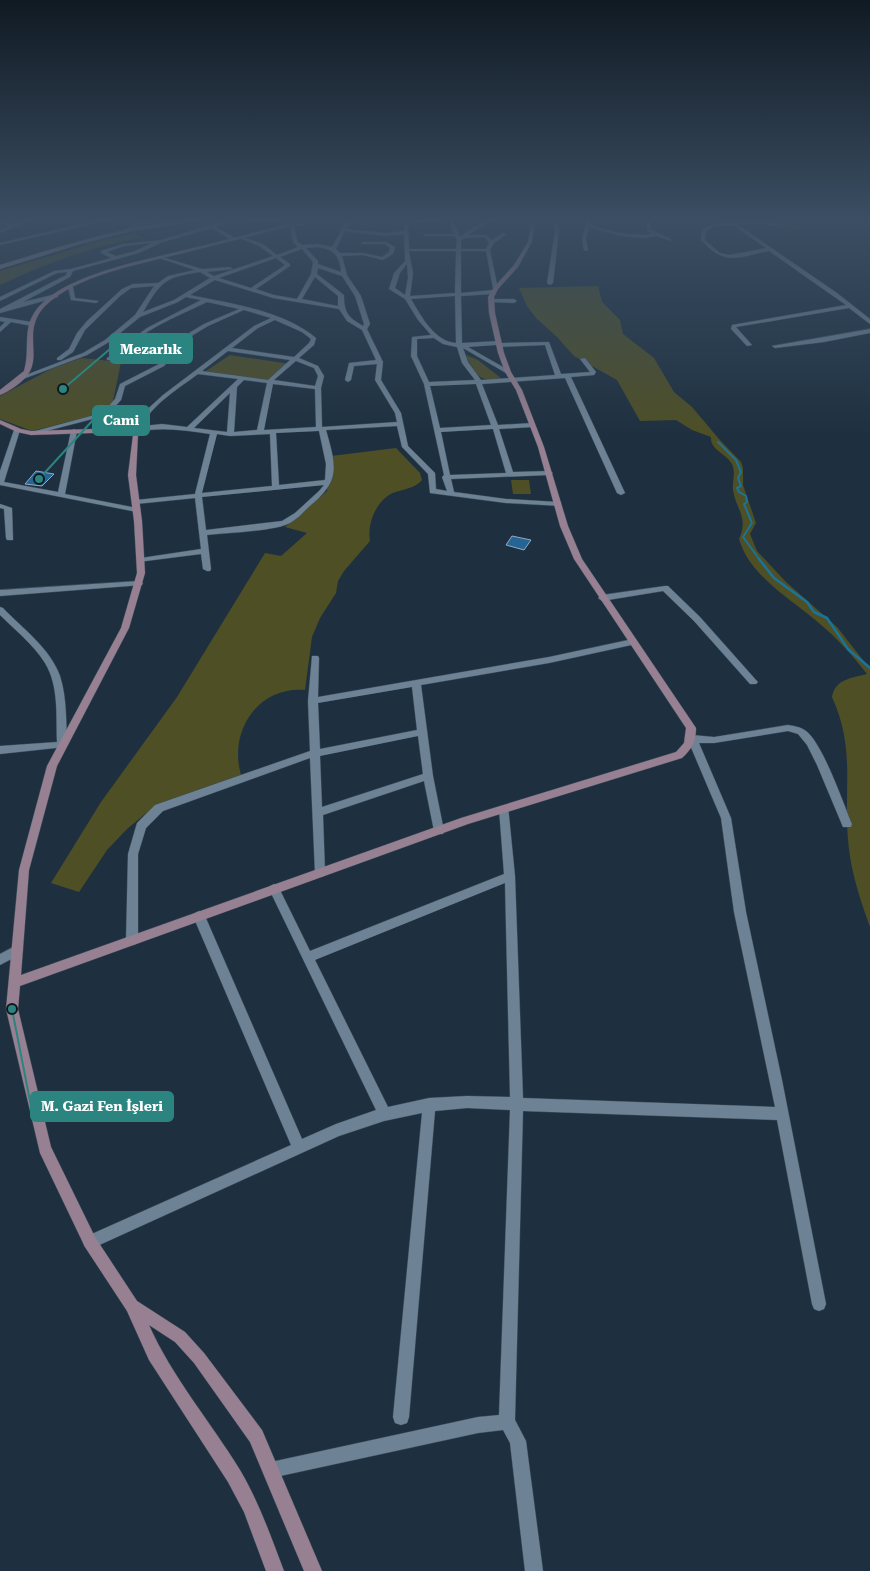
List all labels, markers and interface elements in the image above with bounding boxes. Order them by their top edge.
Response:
callout: Mezarlık [110,334,192,363]
text: Mezarlık [120,341,182,357]
callout: Cami [93,406,149,435]
text: Cami [103,412,139,428]
callout: M. Gazi Fen İşleri [31,1092,173,1121]
text: M. Gazi Fen İşleri [41,1098,163,1114]

